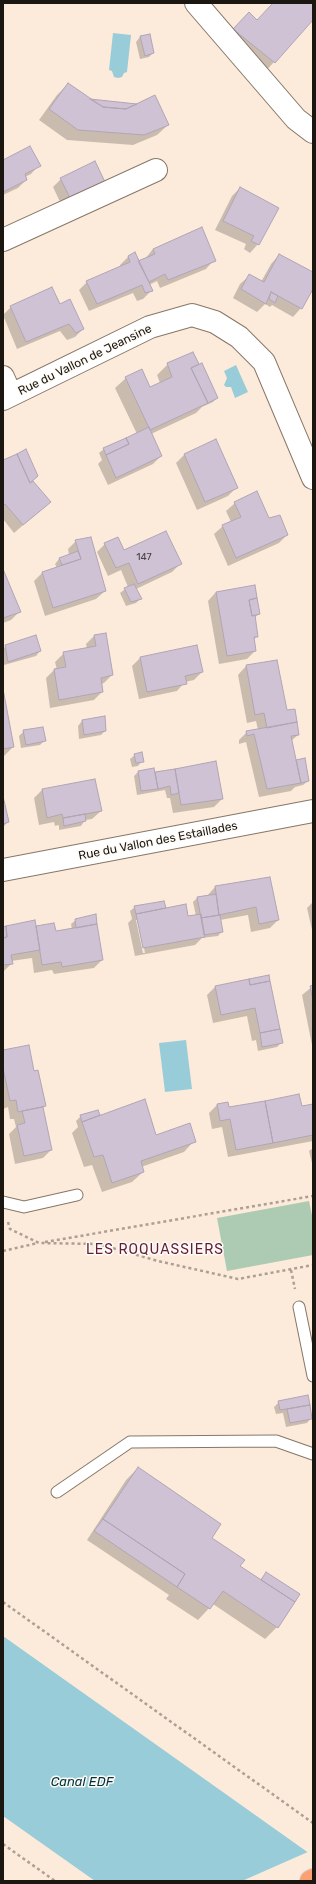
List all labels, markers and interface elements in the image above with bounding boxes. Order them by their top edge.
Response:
street label: Rue du Vallon de Jeansine [16,321,154,399]
house number: 147 [136,551,152,563]
street label: Rue du Vallon des Estaillades [77,819,239,863]
district label: LES ROQUASSIERS [86,1242,224,1258]
water label: Canal EDF [51,1774,113,1790]

